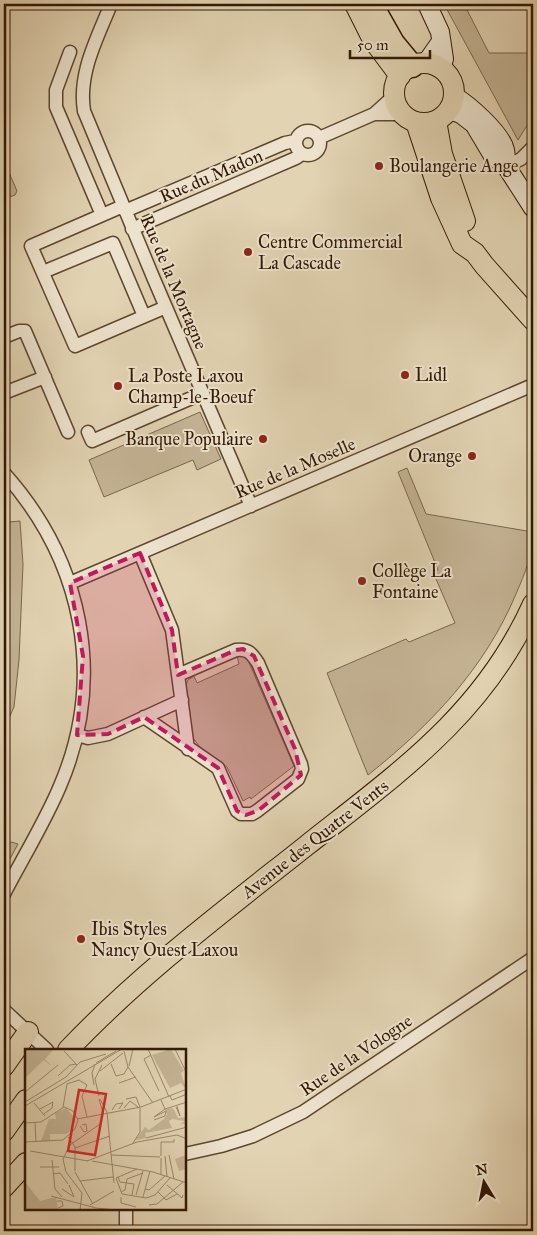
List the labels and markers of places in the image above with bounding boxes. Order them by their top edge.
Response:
place label: Boulangerie Ange [389,155,519,178]
marker: Boulangerie Ange [373,160,385,172]
place label: Centre Commercial La Cascade [258,231,403,274]
marker: Centre Commercial La Cascade [242,246,254,258]
place label: Lidl [415,364,447,386]
place label: La Poste Laxou Champ-le-Boeuf [128,365,256,408]
marker: Lidl [399,369,411,381]
marker: La Poste Laxou Champ-le-Boeuf [112,380,124,392]
place label: Banque Populaire [125,428,253,451]
marker: Banque Populaire [257,433,269,445]
place label: Orange [408,445,462,468]
marker: Orange [466,450,478,462]
place label: Collège La Fontaine [372,560,452,603]
marker: Collège La Fontaine [356,575,368,587]
place label: Ibis Styles Nancy Ouest Laxou [91,918,239,961]
marker: Ibis Styles Nancy Ouest Laxou [75,933,87,945]

